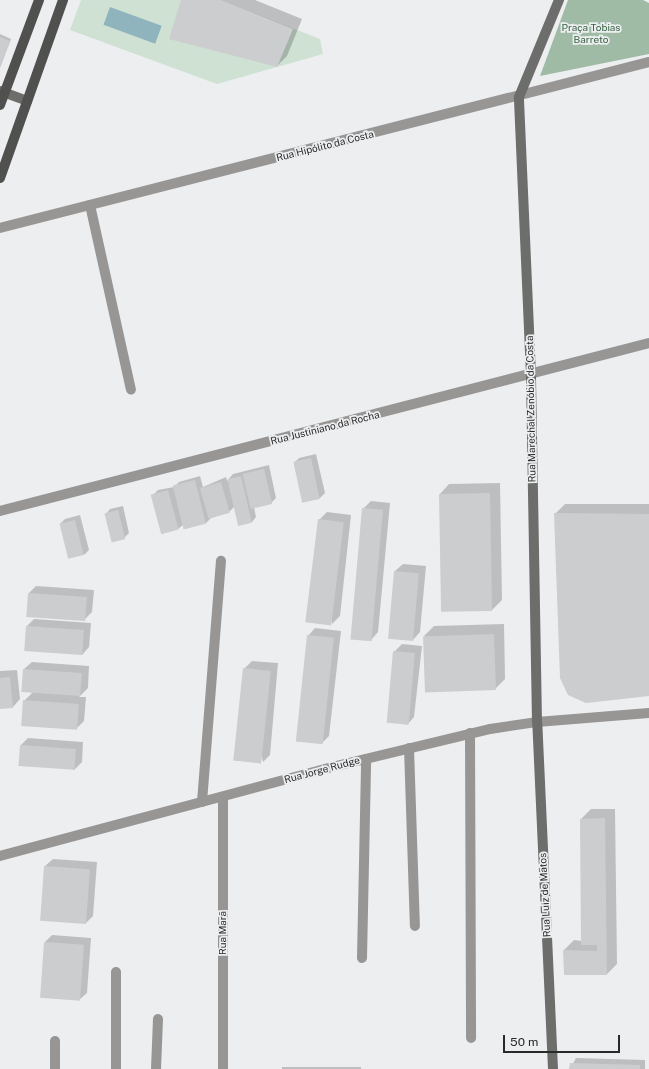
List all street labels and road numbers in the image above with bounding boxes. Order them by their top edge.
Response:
street label: Rua Hipólito da Costa [275,128,375,164]
street label: Rua Marechal Zenóbio da Costa [524,335,538,483]
street label: Rua Justiniano da Rocha [269,409,381,447]
street label: Rua Jorge Rudge [283,754,361,786]
street label: Rua Luiz de Matos [537,853,553,937]
street label: Rua Marã [217,911,229,955]

